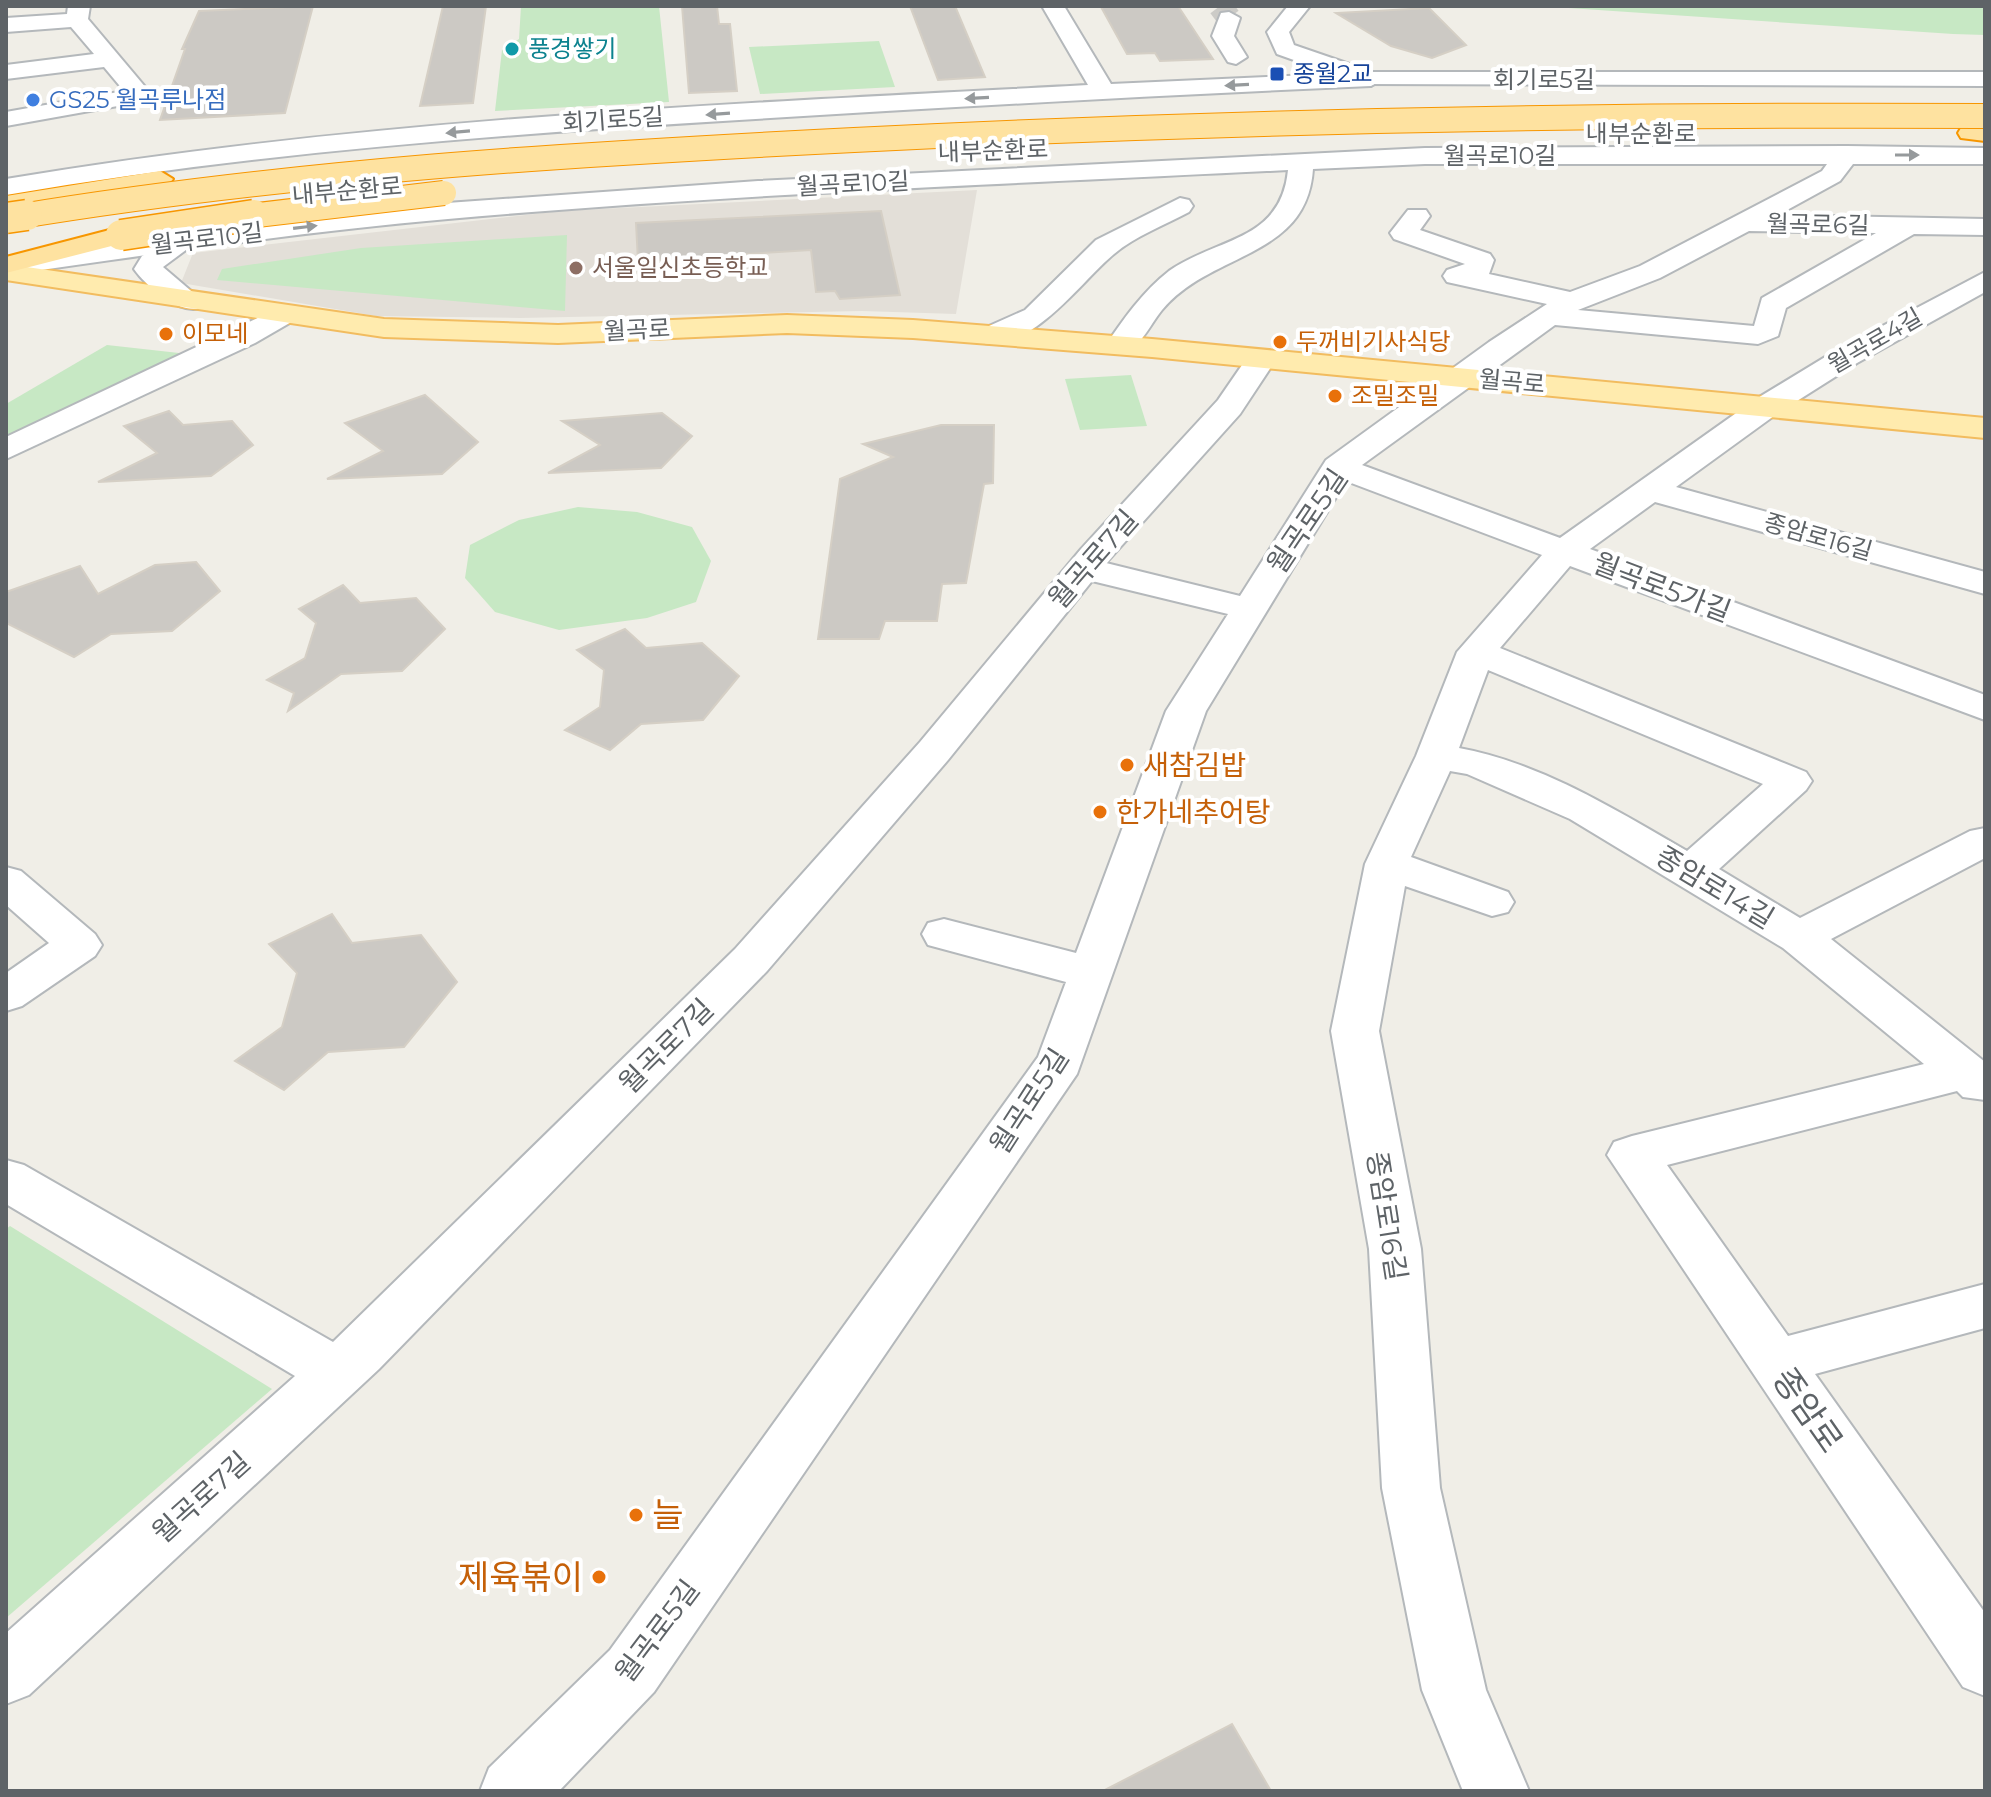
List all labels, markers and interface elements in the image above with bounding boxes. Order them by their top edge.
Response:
place label: 풍경쌓기 [528,34,616,63]
marker: 풍경쌓기 [503,40,521,58]
place label: 종월2교 [1293,59,1373,88]
marker: 종월2교 [1268,65,1286,83]
street label: 회기로5길 [1493,65,1595,94]
one-way arrow [1224,79,1249,92]
place label: GS25 월곡루나점 [49,85,226,114]
marker: GS25 월곡루나점 [24,91,42,109]
one-way arrow [964,92,989,105]
street label: 회기로5길 [561,101,665,138]
one-way arrow [705,107,730,120]
street label: 내부순환로 [1586,119,1696,148]
one-way arrow [445,125,470,138]
street label: 내부순환로 [937,134,1049,167]
street label: 월곡로10길 [1444,141,1556,170]
one-way arrow [1895,149,1920,161]
street label: 월곡로10길 [796,166,910,201]
street label: 내부순환로 [291,171,403,210]
street label: 월곡로6길 [1766,209,1870,240]
street label: 월곡로10길 [149,217,265,260]
one-way arrow [293,220,318,233]
place label: 서울일신초등학교 [592,253,769,282]
marker: 서울일신초등학교 [567,259,585,277]
street label: 월곡로4길 [1822,302,1927,379]
street label: 월곡로 [603,313,671,346]
place label: 이모네 [182,319,248,348]
marker: 이모네 [157,325,175,343]
place label: 두꺼비기사식당 [1296,327,1451,356]
marker: 두꺼비기사식당 [1271,333,1289,351]
street label: 월곡로 [1478,364,1546,399]
place label: 조밀조밀 [1351,381,1439,410]
marker: 조밀조밀 [1326,387,1344,405]
street label: 월곡로5길 [1260,462,1354,580]
street label: 월곡로7길 [1041,503,1145,615]
street label: 종암로16길 [1760,507,1876,566]
street label: 월곡로5가길 [1588,545,1736,629]
place label: 새참김밥 [1143,748,1246,782]
marker: 새참김밥 [1118,756,1136,774]
place label: 한가네추어탕 [1116,795,1271,829]
marker: 한가네추어탕 [1091,803,1109,821]
street label: 종암로14길 [1650,839,1780,935]
street label: 월곡로7길 [612,992,720,1100]
street label: 월곡로5길 [982,1042,1076,1160]
street label: 종암로16길 [1360,1149,1414,1283]
street label: 종암로 [1764,1360,1852,1460]
street label: 월곡로7길 [145,1444,257,1550]
place label: 늘 [652,1494,683,1536]
marker: 늘 [627,1506,645,1524]
place label: 제육볶이 [458,1556,583,1598]
marker: 제육볶이 [590,1568,608,1586]
street label: 월곡로5길 [608,1573,706,1689]

